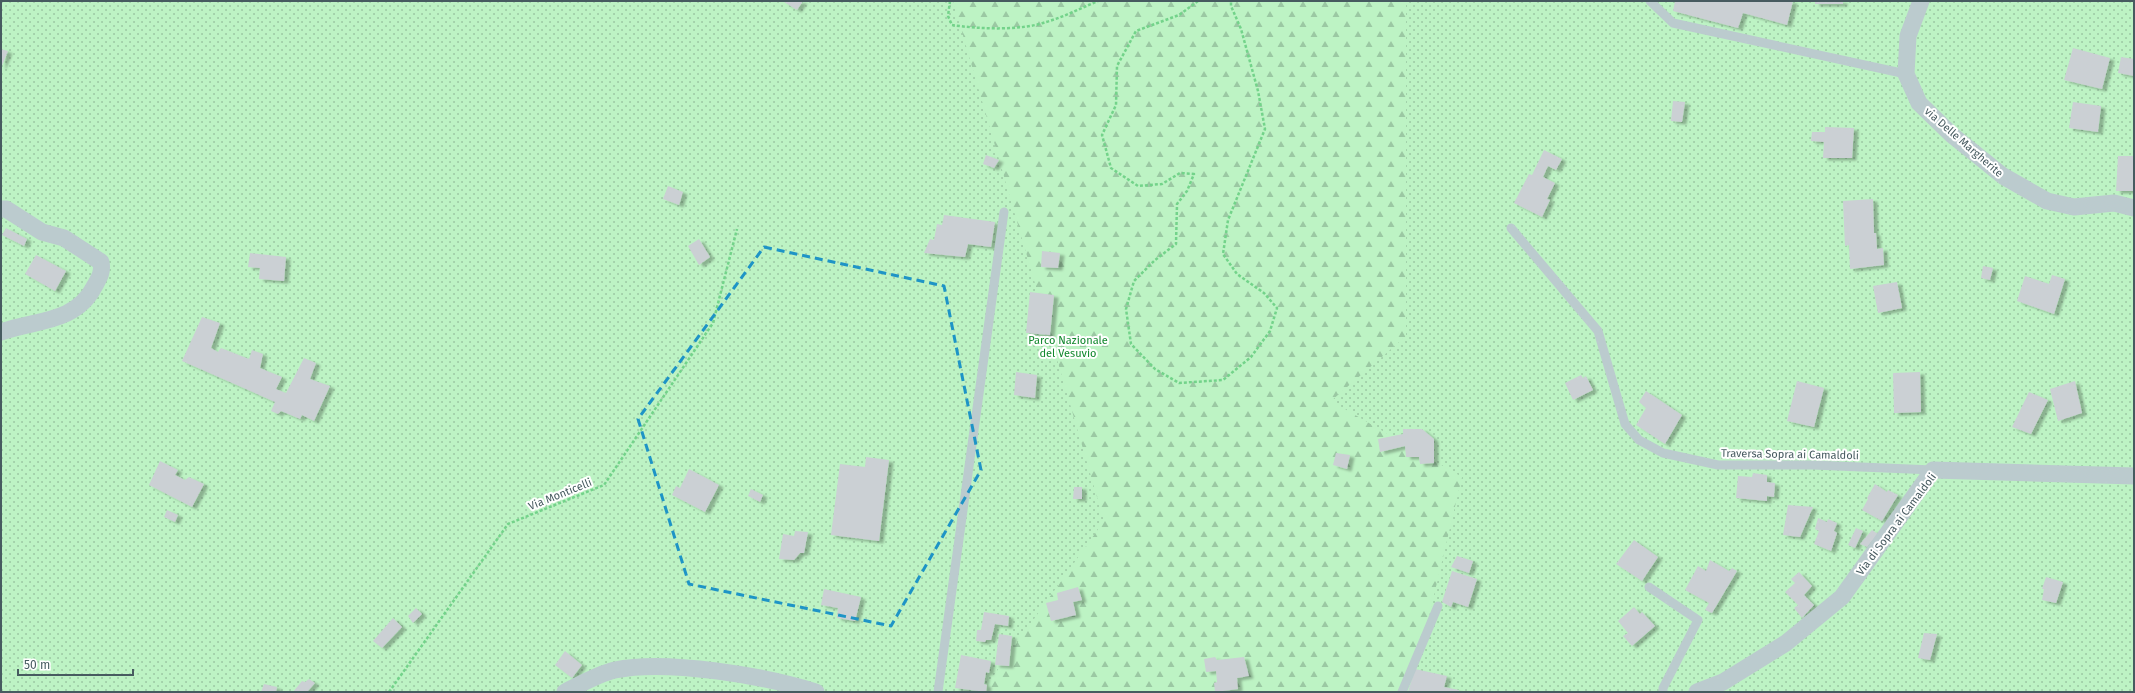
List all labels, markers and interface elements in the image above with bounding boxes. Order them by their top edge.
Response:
street label: via Delle Margherite [1922,105,2006,180]
park label: Parco Nazionale del Vesuvio [1028,334,1108,360]
street label: Traversa Sopra ai Camaldoli [1721,447,1859,462]
street label: Via di Sopra ai Camaldoli [1854,471,1939,578]
street label: Via Monticelli [527,476,594,513]
scale bar [18,651,133,677]
text: 50 m [24,658,50,672]

